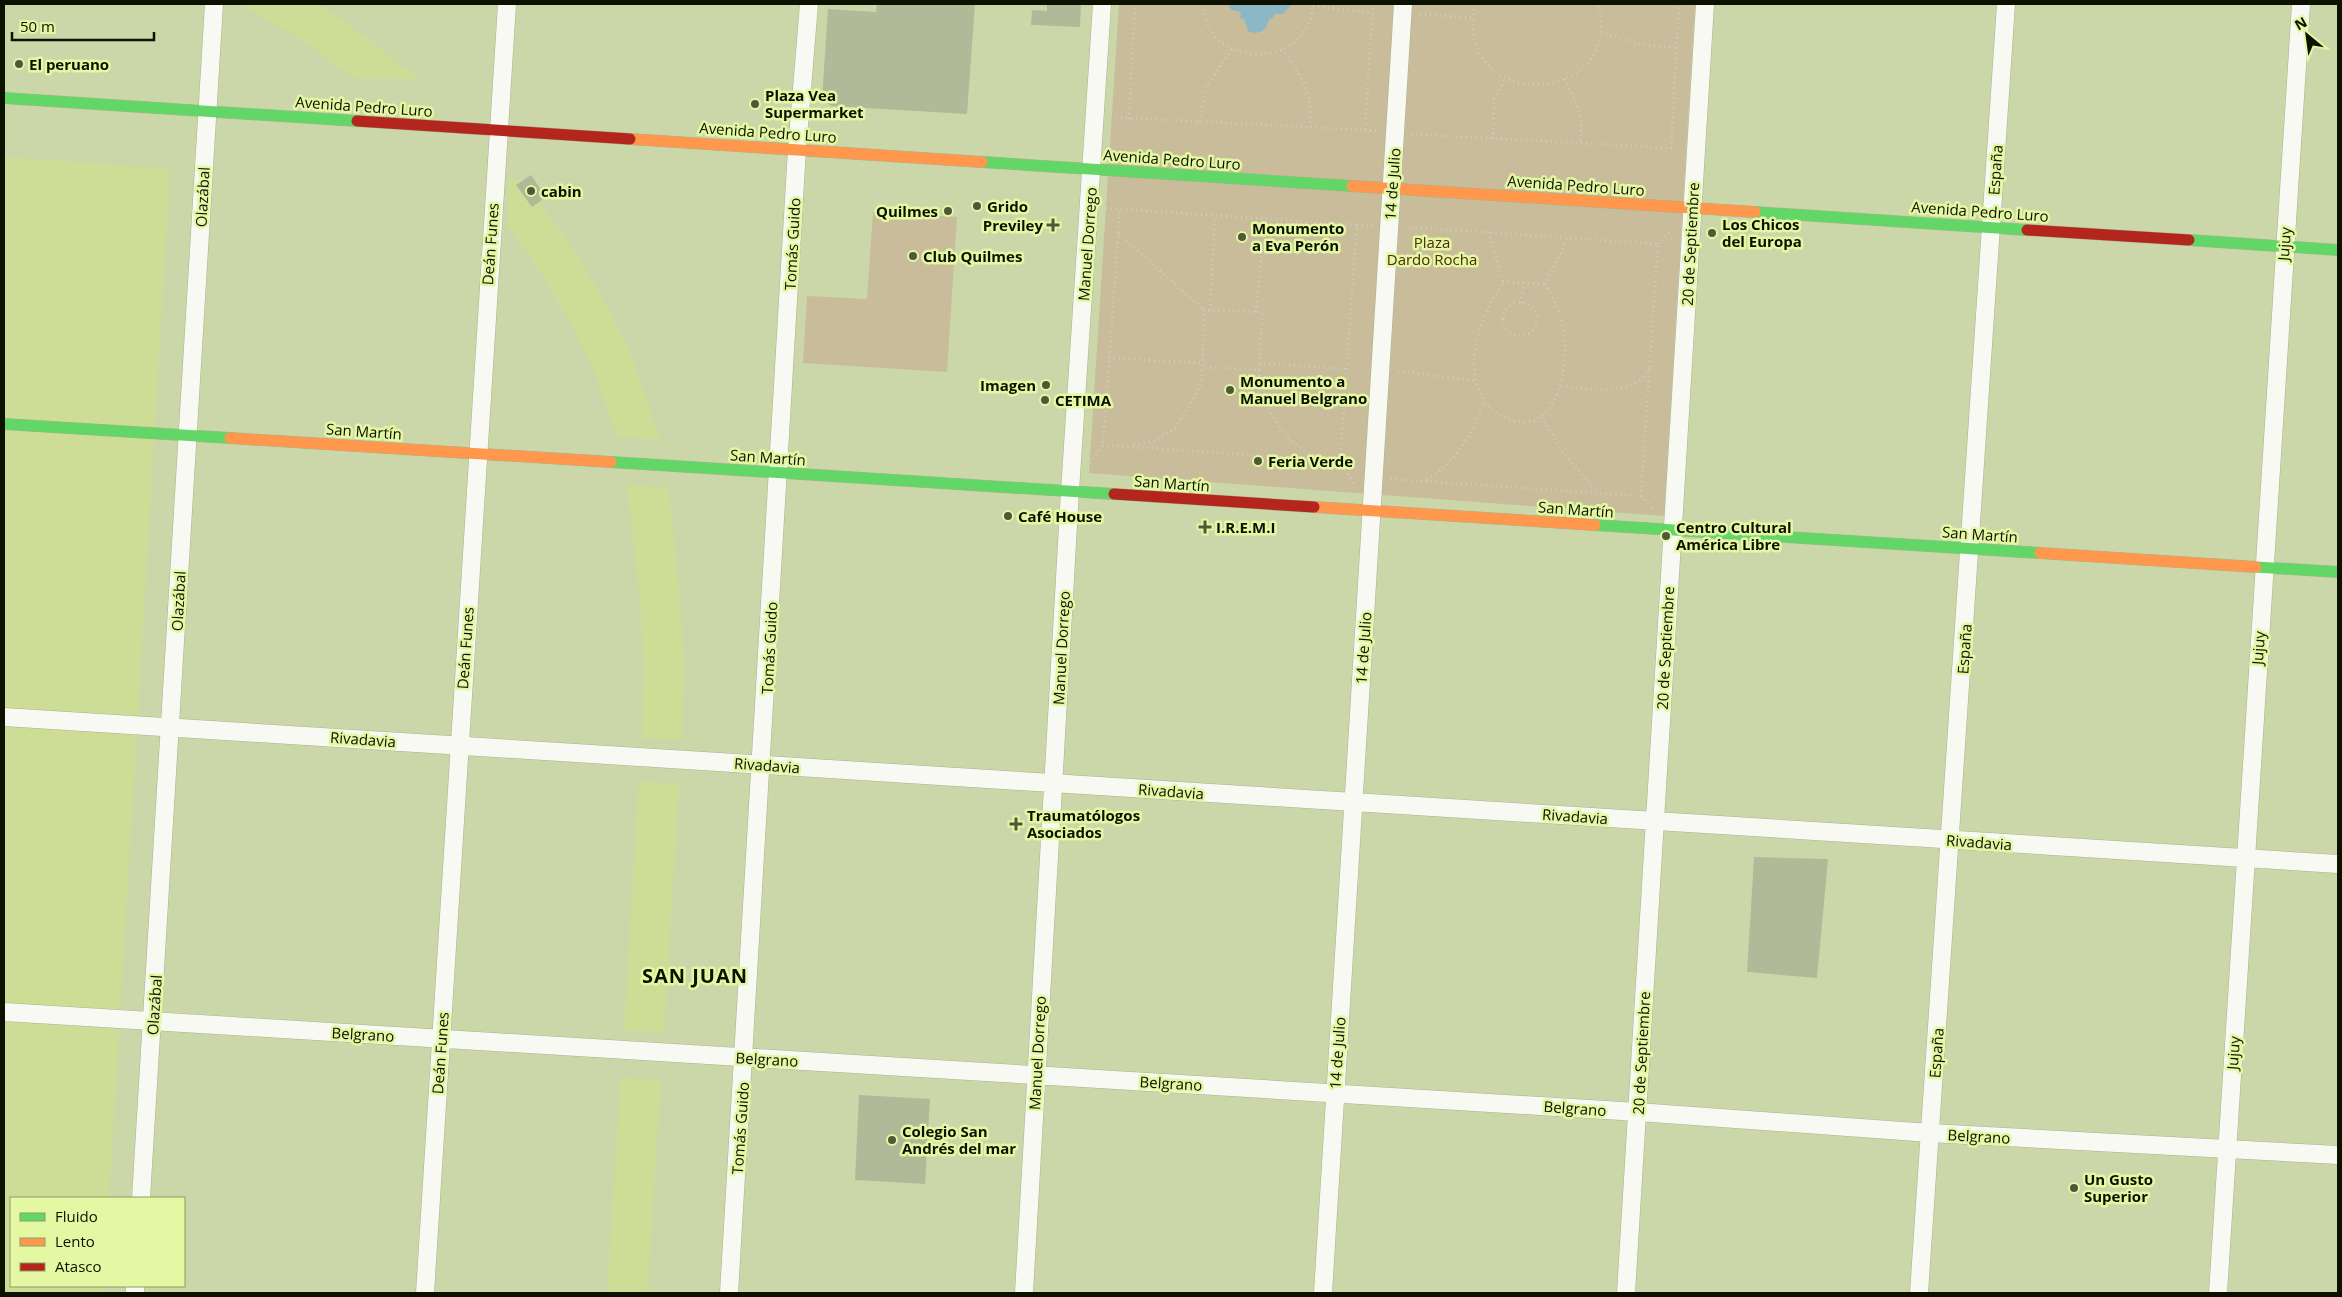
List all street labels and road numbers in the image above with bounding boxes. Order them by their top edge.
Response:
street label: Avenida Pedro Luro [295,91,433,121]
street label: Avenida Pedro Luro [699,117,837,147]
street label: Avenida Pedro Luro [1103,144,1241,174]
street label: España [1983,144,2007,196]
street label: 14 de Julio [1380,147,1404,221]
street label: Olazábal [190,166,214,228]
street label: Avenida Pedro Luro [1507,170,1645,200]
street label: 20 de Septiembre [1677,182,1703,306]
street label: Manuel Dorrego [1073,186,1101,302]
street label: Avenida Pedro Luro [1911,196,2049,226]
street label: Tomás Guido [780,197,804,291]
street label: Deán Funes [477,202,503,286]
street label: Jujuy [2273,226,2295,264]
street label: San Martín [325,418,403,444]
street label: San Martín [729,444,807,470]
street label: San Martín [1133,470,1211,496]
street label: San Martín [1537,496,1615,522]
street label: San Martín [1941,521,2019,547]
street label: Olazábal [166,570,190,632]
street label: 20 de Septiembre [1652,586,1678,710]
street label: Manuel Dorrego [1048,591,1074,705]
street label: Tomás Guido [757,601,781,695]
street label: Deán Funes [452,606,478,690]
street label: 14 de Julio [1351,611,1375,685]
street label: España [1952,623,1976,675]
street label: Jujuy [2247,630,2269,668]
street label: Rivadavia [329,727,397,751]
street label: Rivadavia [733,753,801,777]
street label: Rivadavia [1137,779,1205,803]
street label: Rivadavia [1541,804,1609,828]
street label: Rivadavia [1945,830,2013,854]
street label: Olazábal [142,974,166,1036]
street label: 20 de Septiembre [1628,991,1654,1115]
street label: Manuel Dorrego [1024,996,1050,1110]
street label: Deán Funes [427,1011,453,1095]
street label: 14 de Julio [1325,1016,1349,1090]
street label: Belgrano [331,1022,395,1046]
street label: España [1924,1027,1948,1079]
street label: Jujuy [2222,1035,2244,1073]
street label: Belgrano [735,1047,799,1071]
street label: Belgrano [1139,1071,1203,1095]
street label: Tomás Guido [727,1081,753,1175]
street label: Belgrano [1543,1096,1607,1120]
street label: Belgrano [1947,1124,2011,1148]

